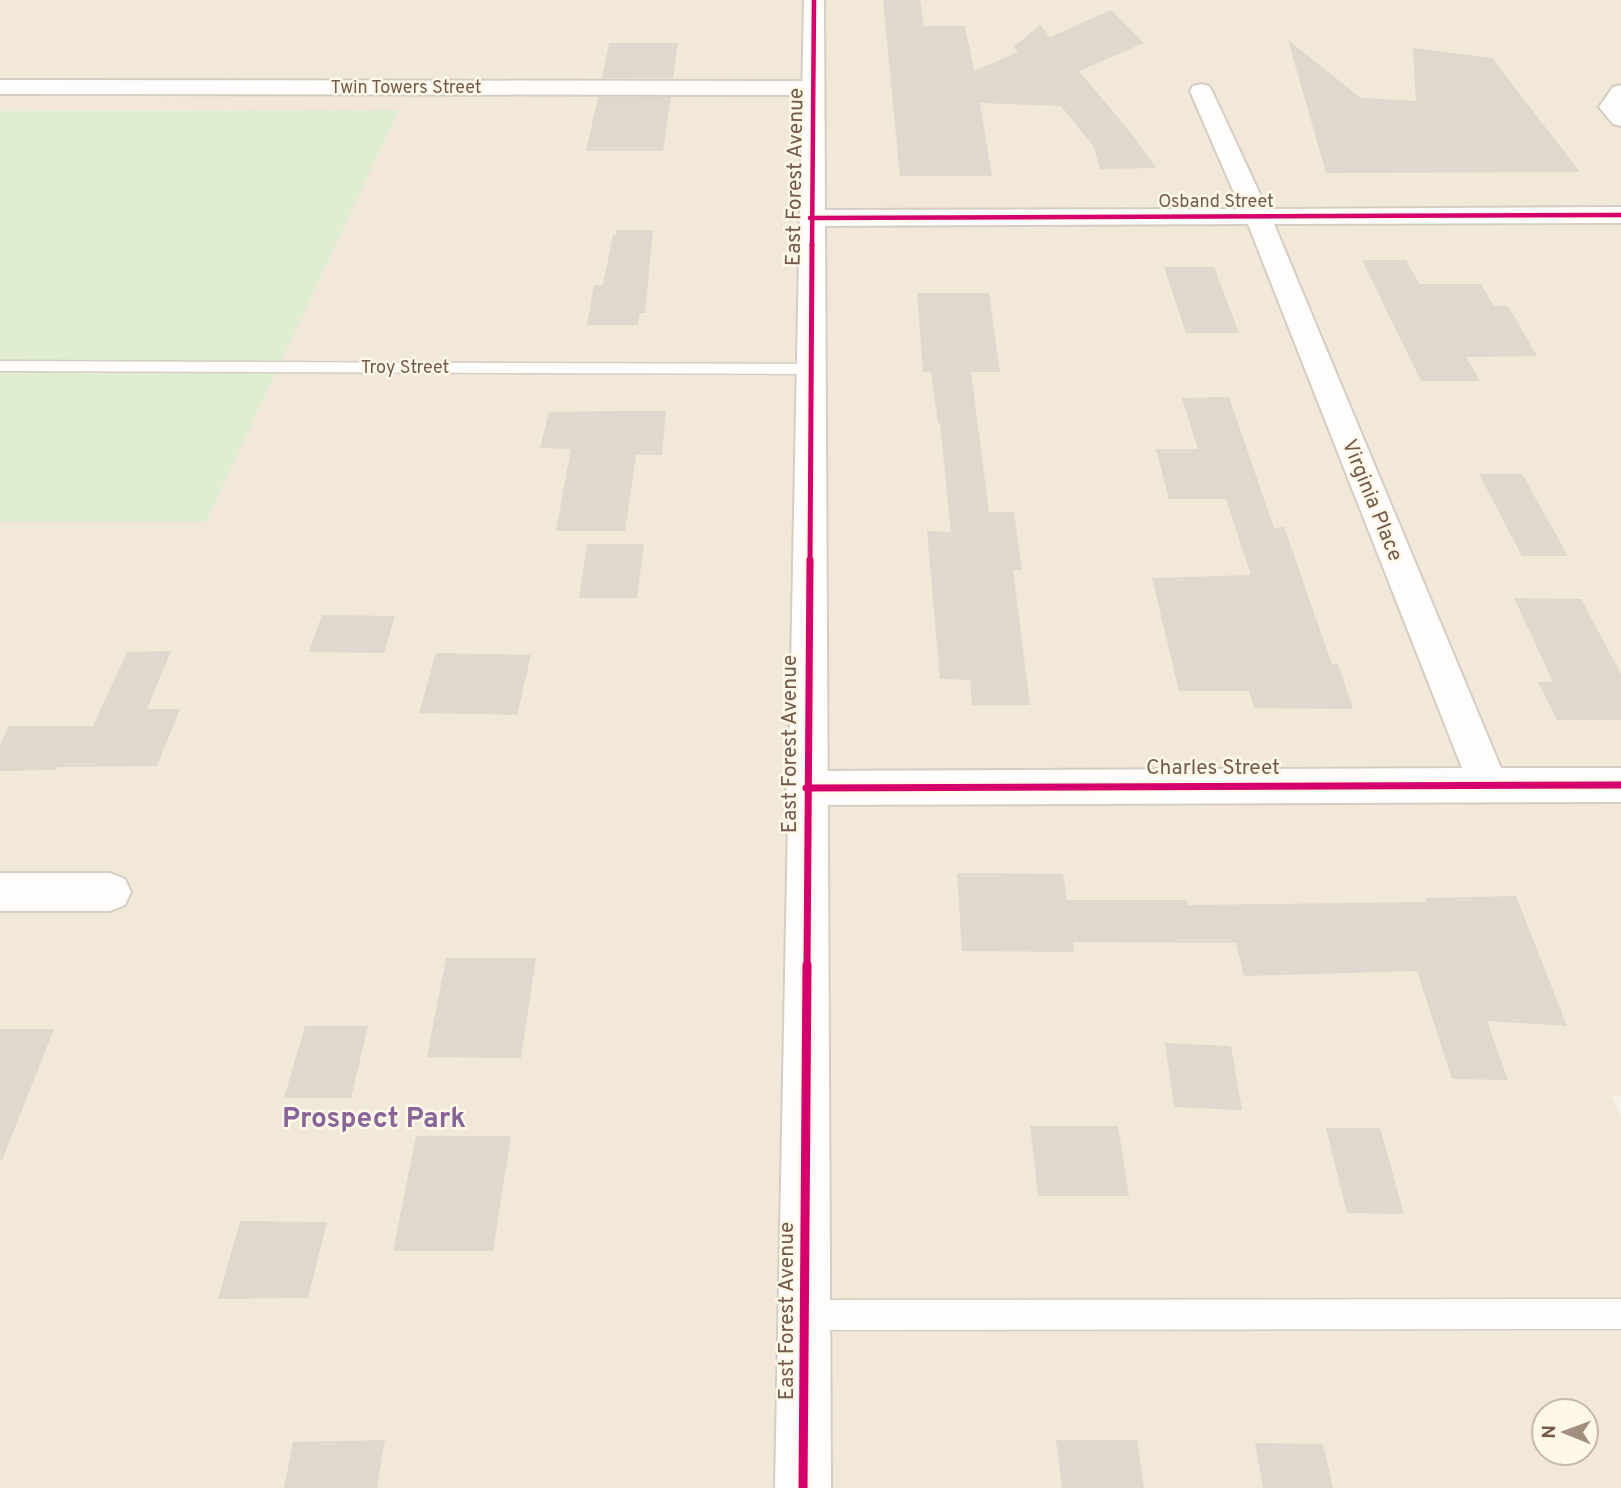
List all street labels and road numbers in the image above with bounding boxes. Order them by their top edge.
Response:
street label: Twin Towers Street [330,77,482,100]
street label: East Forest Avenue [780,88,811,266]
street label: Osband Street [1158,191,1274,214]
street label: Troy Street [361,357,449,380]
street label: Virginia Place [1335,436,1408,565]
street label: East Forest Avenue [777,655,804,833]
street label: Charles Street [1146,755,1280,782]
street label: East Forest Avenue [774,1222,801,1400]

